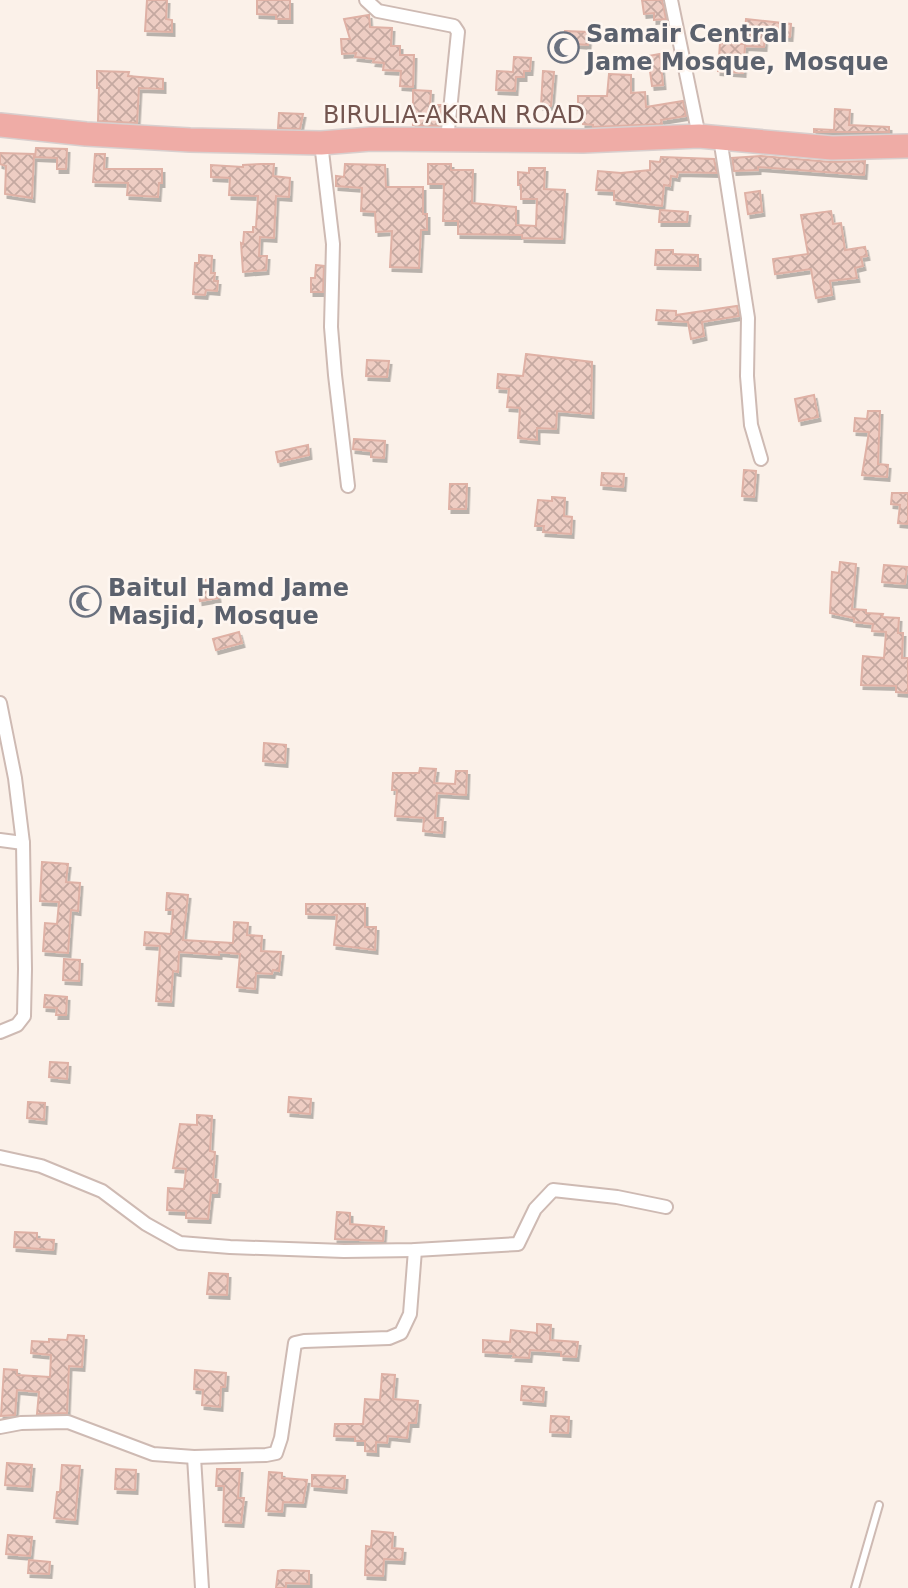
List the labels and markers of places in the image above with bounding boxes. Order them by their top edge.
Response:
place label: Samair Central Jame Mosque, Mosque [584,20,889,76]
mosque icon: Samair Central Jame Mosque, Mosque [546,31,580,65]
place label: Baitul Hamd Jame Masjid, Mosque [108,574,349,630]
mosque icon: Baitul Hamd Jame Masjid, Mosque [68,585,102,619]

